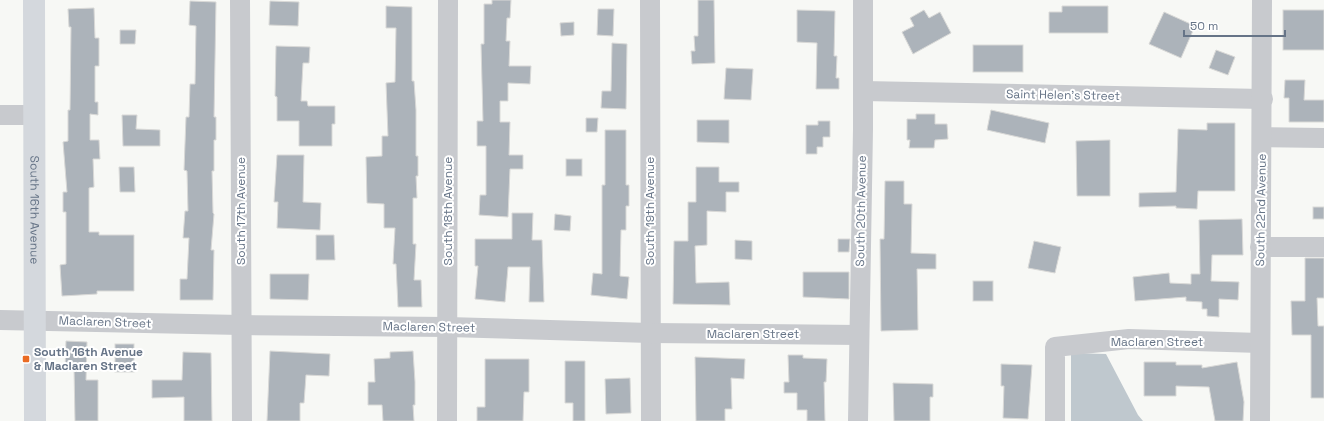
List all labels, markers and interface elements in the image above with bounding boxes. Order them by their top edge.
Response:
scale bar [1184,12,1285,38]
text: 50 m [1190,18,1218,34]
street label: Saint Helen's Street [1006,86,1120,104]
street label: South 22nd Avenue [1252,153,1270,267]
street label: South 20th Avenue [852,155,870,267]
street label: South 16th Avenue [26,156,43,264]
street label: South 17th Avenue [233,157,249,265]
street label: South 18th Avenue [440,157,456,265]
street label: South 19th Avenue [642,157,658,265]
street label: Maclaren Street [58,312,152,332]
street label: Maclaren Street [383,318,475,336]
street label: Maclaren Street [707,326,799,342]
street label: Maclaren Street [1111,334,1203,350]
place label: South 16th Avenue & Maclaren Street [34,344,143,374]
marker: South 16th Avenue & Maclaren Street [21,354,31,364]

